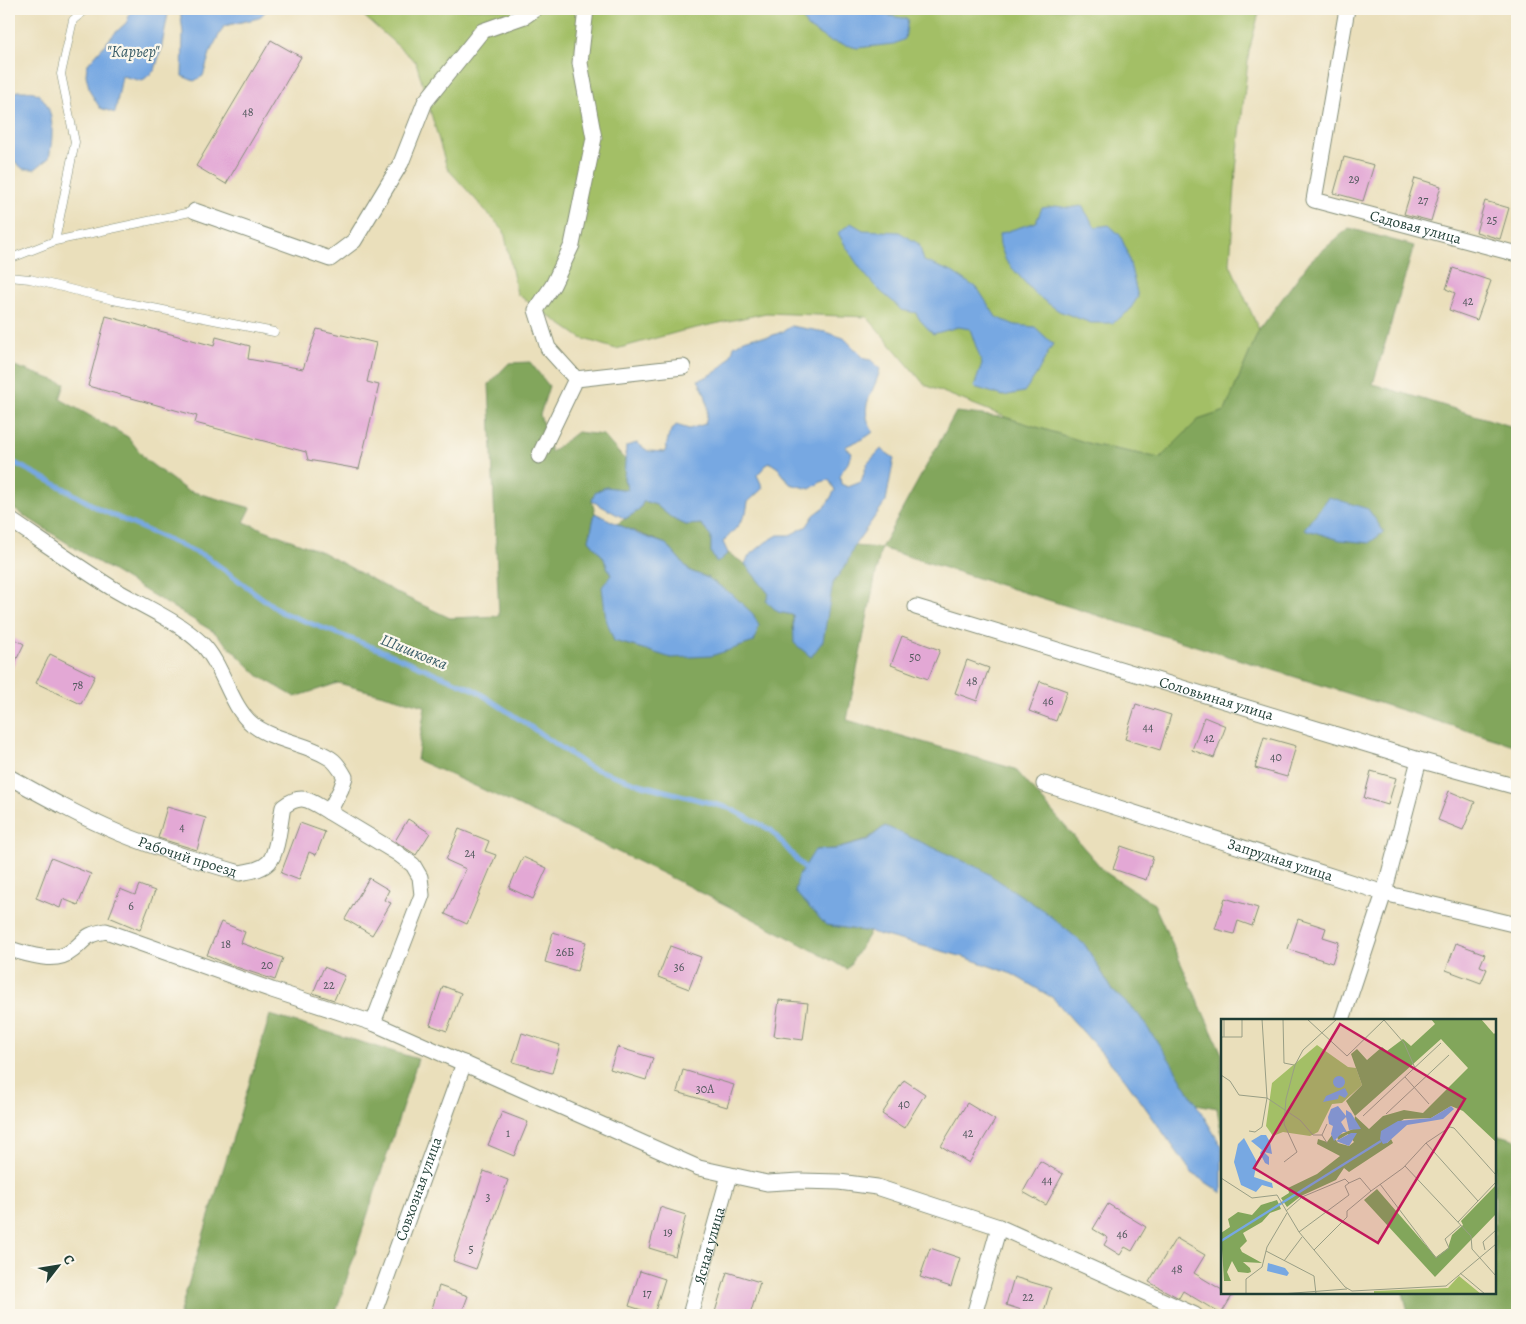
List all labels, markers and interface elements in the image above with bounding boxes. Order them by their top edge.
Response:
water label: "Карьер" [107,41,160,63]
house number: 48 [242,104,254,120]
house number: 29 [1348,171,1360,187]
house number: 27 [1418,192,1429,208]
street label: Садовая улица [1368,205,1464,249]
house number: 25 [1487,212,1497,228]
house number: 42 [1462,293,1474,309]
water label: Шишковка [377,629,451,675]
house number: 50 [909,649,921,665]
street label: Соловьиная улица [1157,672,1276,725]
house number: 48 [966,673,978,689]
house number: 78 [73,677,84,693]
house number: 46 [1043,693,1054,709]
house number: 44 [1143,719,1154,735]
house number: 42 [1203,730,1215,746]
house number: 40 [1270,749,1282,765]
house number: 4 [179,819,185,835]
street label: Рабочий проезд [135,831,239,882]
street label: Запрудная улица [1225,833,1335,886]
house number: 24 [464,845,476,861]
house number: 6 [128,898,134,914]
house number: 18 [221,936,231,952]
house number: 26Б [556,944,574,960]
house number: 20 [261,957,273,973]
house number: 36 [674,959,685,975]
house number: 22 [323,977,335,993]
inset map [1221,1019,1496,1294]
house number: 30А [696,1081,715,1097]
house number: 40 [898,1096,910,1112]
house number: 1 [506,1125,510,1141]
house number: 42 [962,1125,974,1141]
street label: Совхозная улица [391,1134,446,1244]
house number: 44 [1042,1172,1053,1188]
house number: 3 [486,1189,491,1205]
street label: Ясная улица [689,1205,730,1287]
house number: 19 [663,1224,673,1240]
house number: 46 [1117,1226,1128,1242]
house number: 5 [468,1241,474,1257]
north arrow [32,1242,82,1292]
text: С [58,1251,79,1268]
house number: 48 [1171,1261,1183,1277]
house number: 17 [642,1285,653,1301]
house number: 22 [1022,1289,1034,1305]

